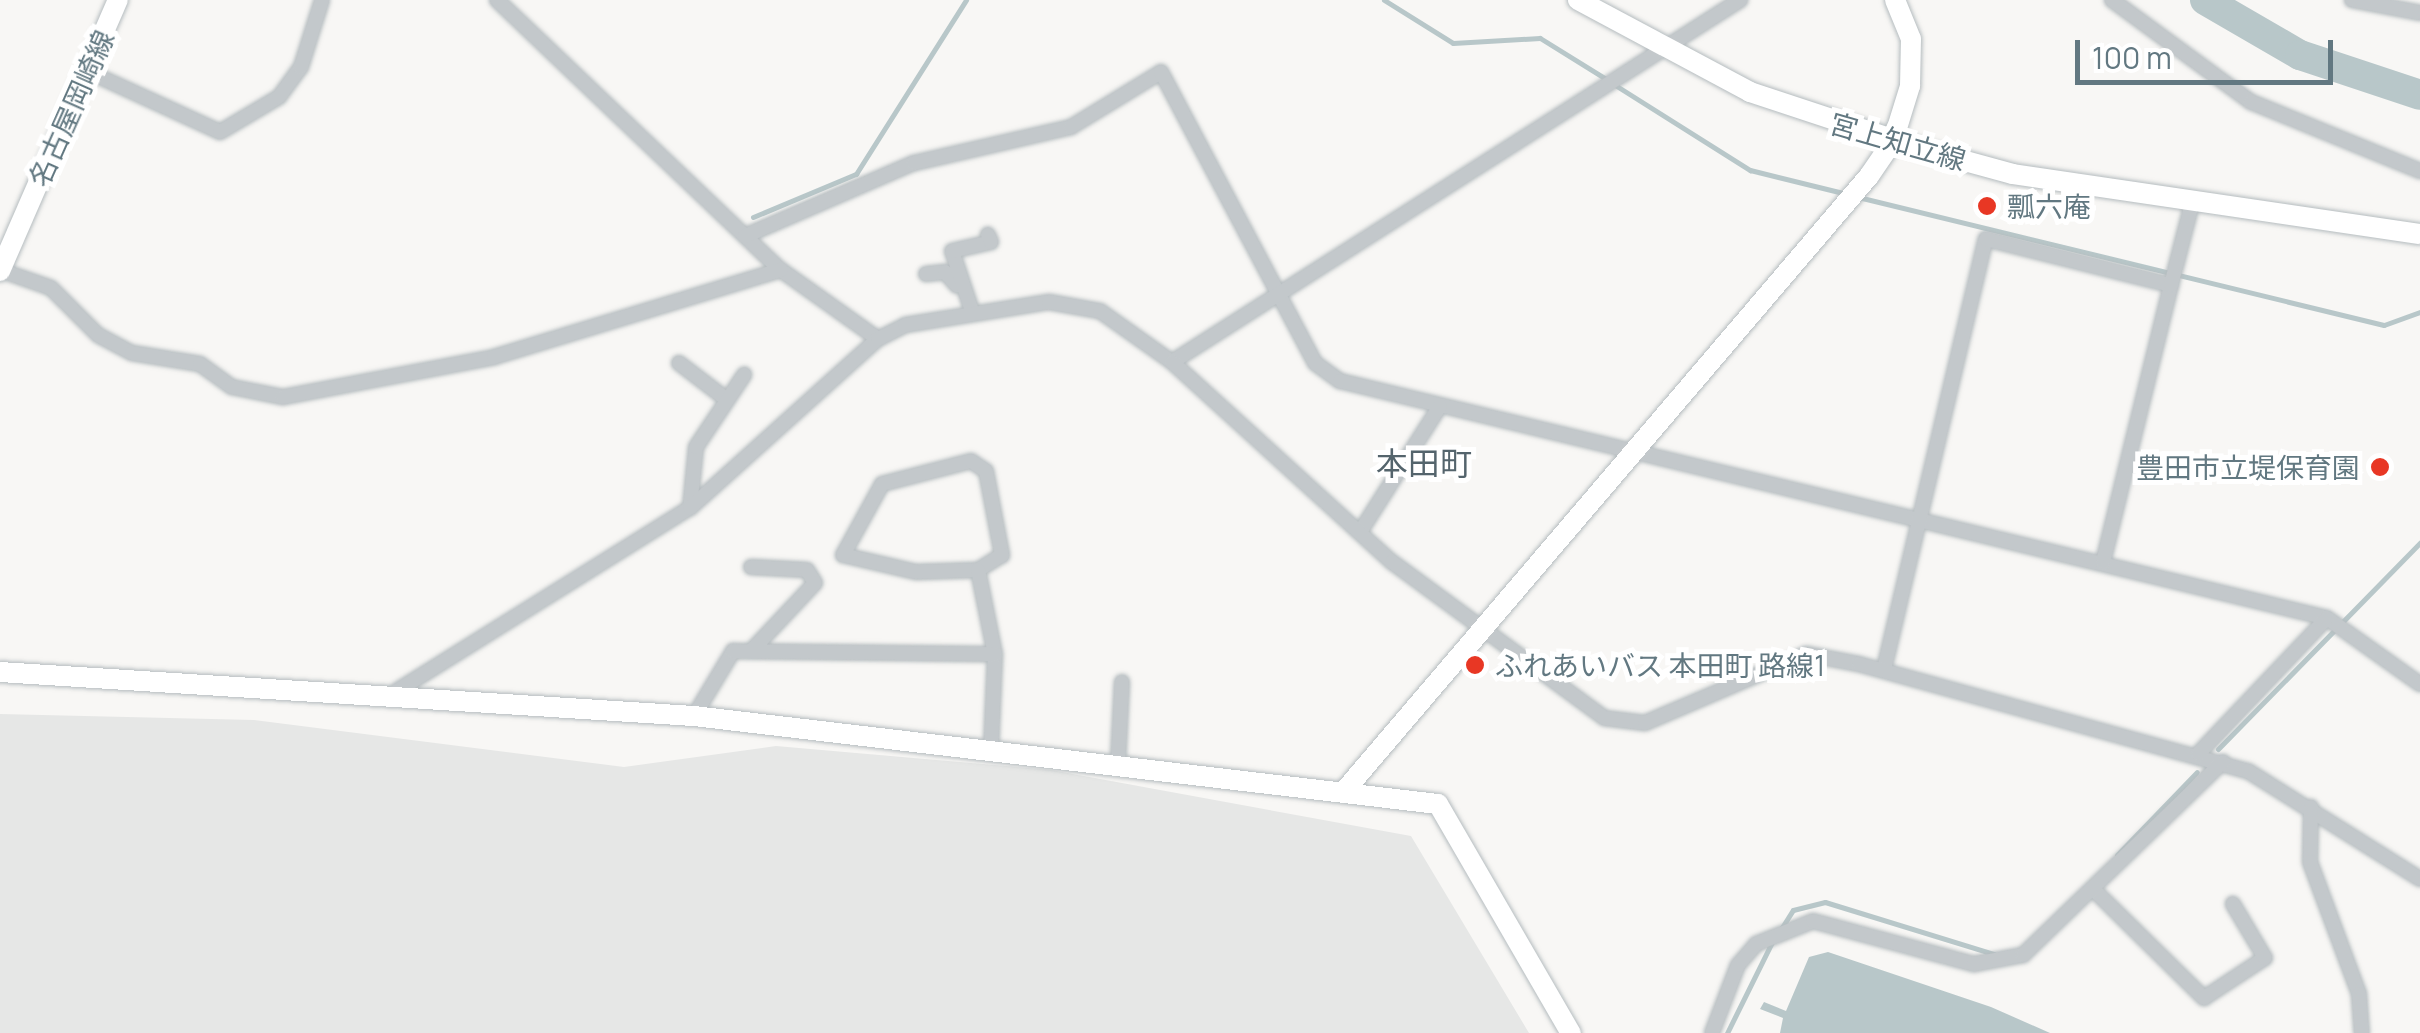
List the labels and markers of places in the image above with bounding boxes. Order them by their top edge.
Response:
place label: 瓢六庵 [2007,189,2091,223]
marker: 瓢六庵 [1976,195,1998,217]
place label: 豊田市立堤保育園 [2136,450,2360,484]
marker: 豊田市立堤保育園 [2369,456,2391,478]
place label: ふれあいバス 本田町 路線1 [1495,648,1825,682]
marker: ふれあいバス 本田町 路線1 [1464,654,1486,676]

